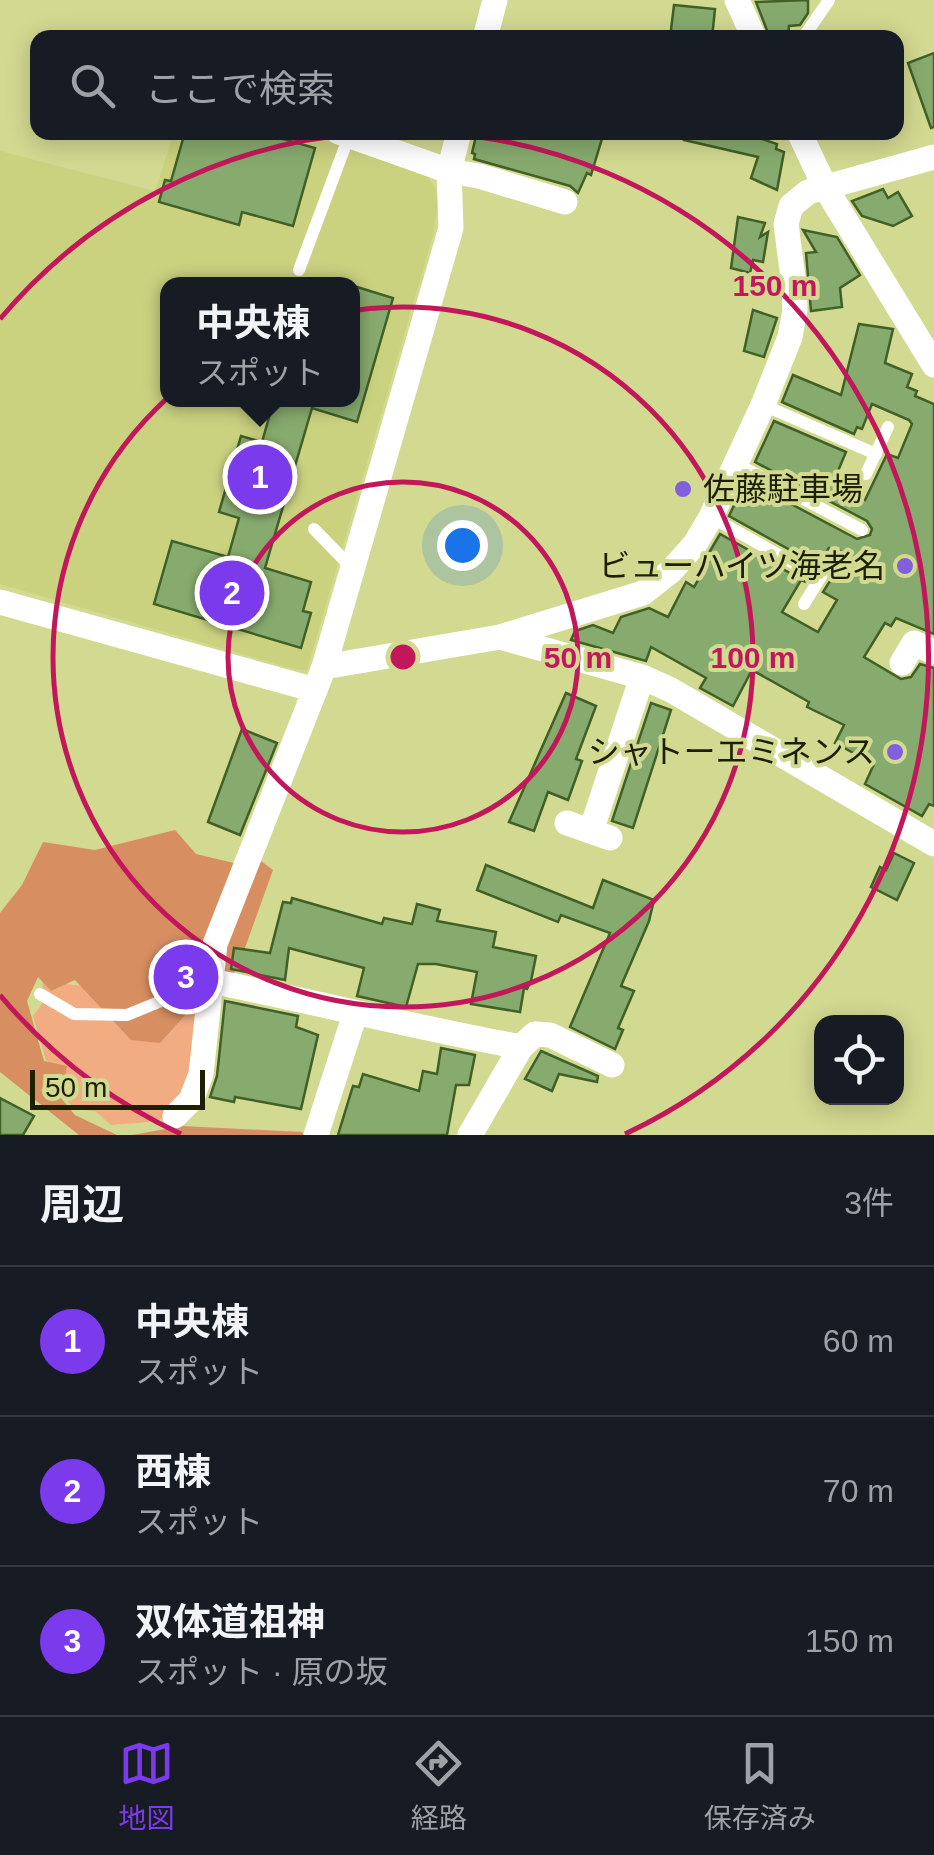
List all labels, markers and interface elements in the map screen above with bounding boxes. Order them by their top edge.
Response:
search box [30,30,904,140]
icon: search [65,58,120,113]
text: ここで検索 [145,68,335,110]
text: 150 m [732,269,818,302]
popup [160,277,360,407]
text: 中央棟 [196,302,310,344]
text: スポット [196,355,324,391]
pin: 1 [228,440,292,514]
place label: 佐藤駐車場 [703,471,863,507]
marker: 佐藤駐車場 [672,478,694,500]
your location [437,520,488,571]
place label: ビューハイツ海老名 [598,548,885,584]
marker: ビューハイツ海老名 [894,555,916,577]
pin: 2 [200,556,264,630]
centre of rings [385,639,421,675]
text: 50 m [544,641,612,674]
text: 100 m [710,641,796,674]
place label: シャトーエミネンス [588,734,875,770]
marker: シャトーエミネンス [884,741,906,763]
pin: 3 [154,940,218,1014]
map controls [814,1015,904,1105]
button: locate [814,1015,904,1105]
scale bar [30,1065,205,1110]
text: 50 m [45,1072,107,1103]
text: 周辺 [40,1181,124,1228]
text: 3件 [844,1185,894,1221]
text: 中央棟 [135,1301,249,1343]
text: 1 [64,1323,81,1359]
text: 60 m [823,1323,894,1359]
text: スポット [135,1354,263,1390]
text: 西棟 [135,1451,211,1493]
text: 2 [64,1473,81,1509]
text: 70 m [823,1473,894,1509]
text: スポット [135,1504,263,1540]
text: 双体道祖神 [135,1601,325,1643]
text: 3 [64,1623,81,1659]
text: 150 m [805,1623,894,1659]
text: スポット · 原の坂 [135,1654,387,1690]
tab: 地図 [118,1736,174,1836]
tab: 経路 [411,1736,467,1836]
tab: 保存済み [704,1736,816,1836]

